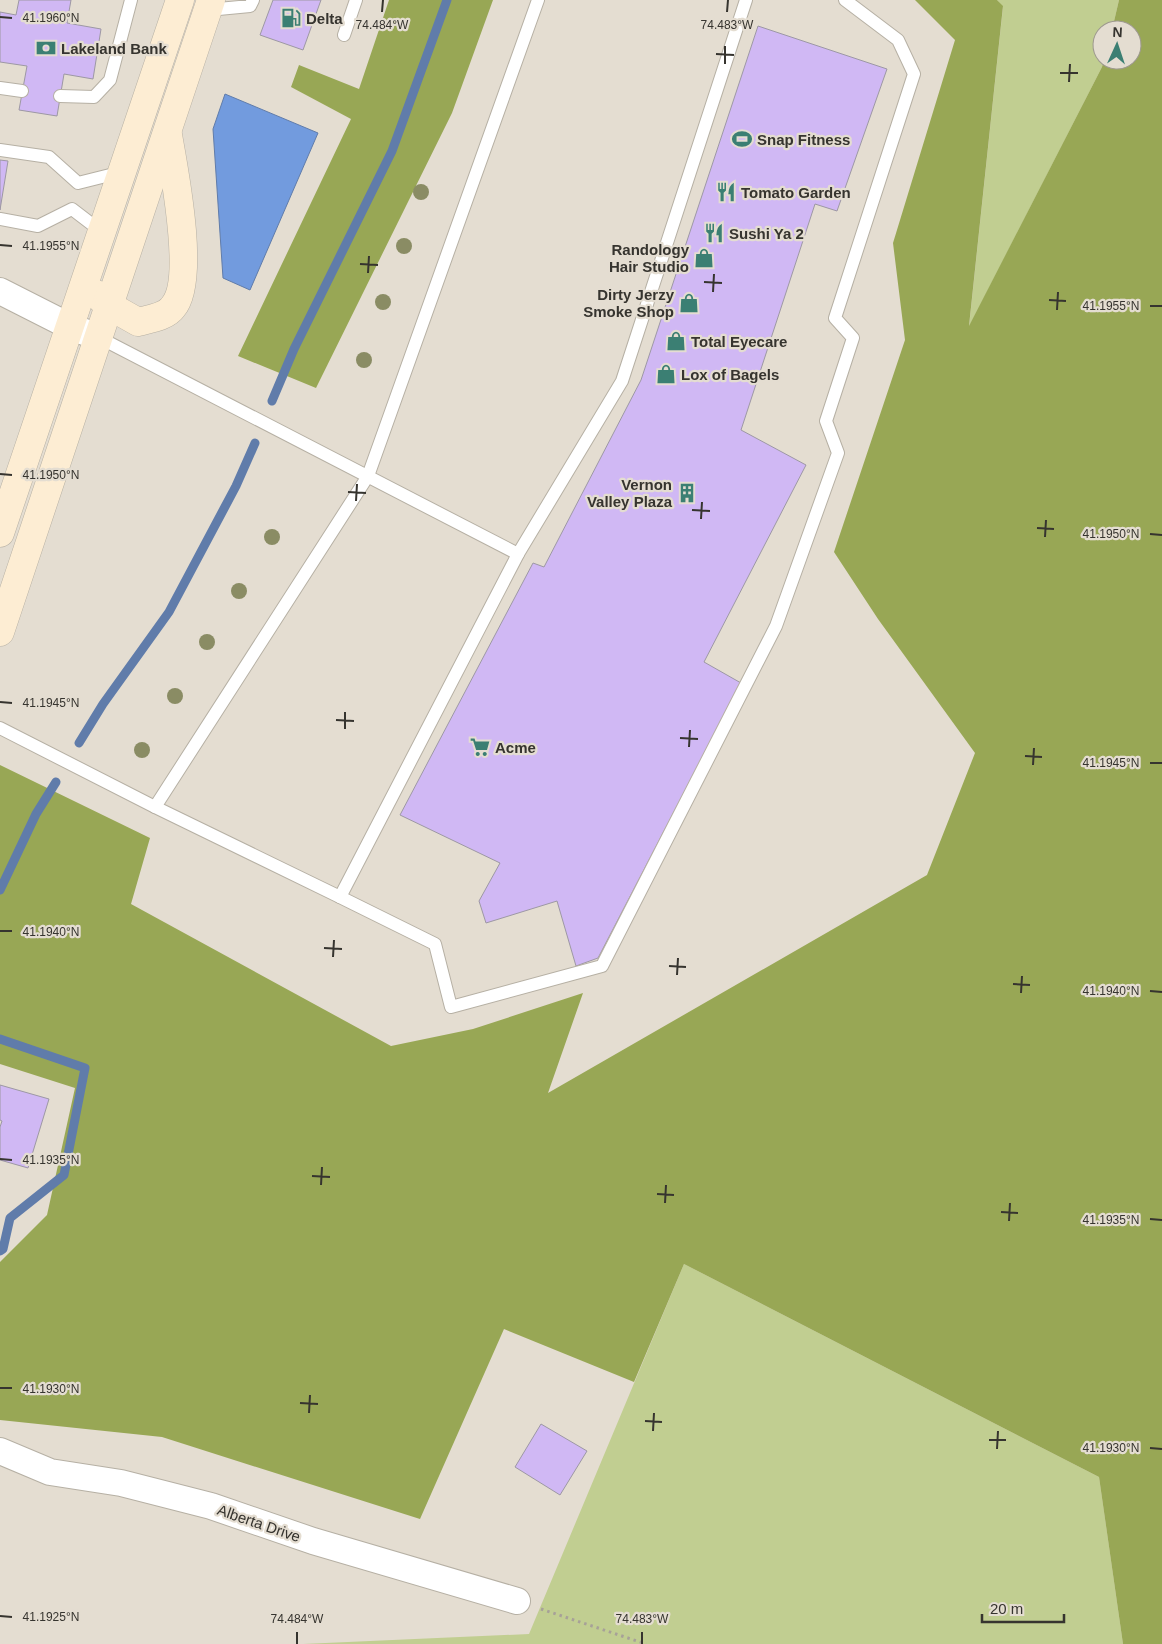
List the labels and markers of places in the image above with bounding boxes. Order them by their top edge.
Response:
fuel station icon: Delta [280,7,302,29]
place label: Delta [306,10,343,27]
bank icon: Lakeland Bank [35,37,57,59]
place label: Lakeland Bank [61,40,168,57]
sports icon: Snap Fitness [731,128,753,150]
place label: Snap Fitness [757,131,850,148]
restaurant icon: Tomato Garden [715,181,737,203]
place label: Tomato Garden [741,184,851,201]
restaurant icon: Sushi Ya 2 [703,222,725,244]
place label: Sushi Ya 2 [729,225,804,242]
place label: Randology Hair Studio [609,241,690,275]
shop icon: Randology Hair Studio [693,247,715,269]
place label: Dirty Jerzy Smoke Shop [583,286,675,320]
shop icon: Dirty Jerzy Smoke Shop [678,292,700,314]
shop icon: Total Eyecare [665,330,687,352]
place label: Total Eyecare [691,333,787,350]
shop icon: Lox of Bagels [655,363,677,385]
place label: Lox of Bagels [681,366,779,383]
place label: Vernon Valley Plaza [587,476,673,510]
building icon: Vernon Valley Plaza [676,482,698,504]
supermarket icon: Acme [469,736,491,758]
place label: Acme [495,739,536,756]

